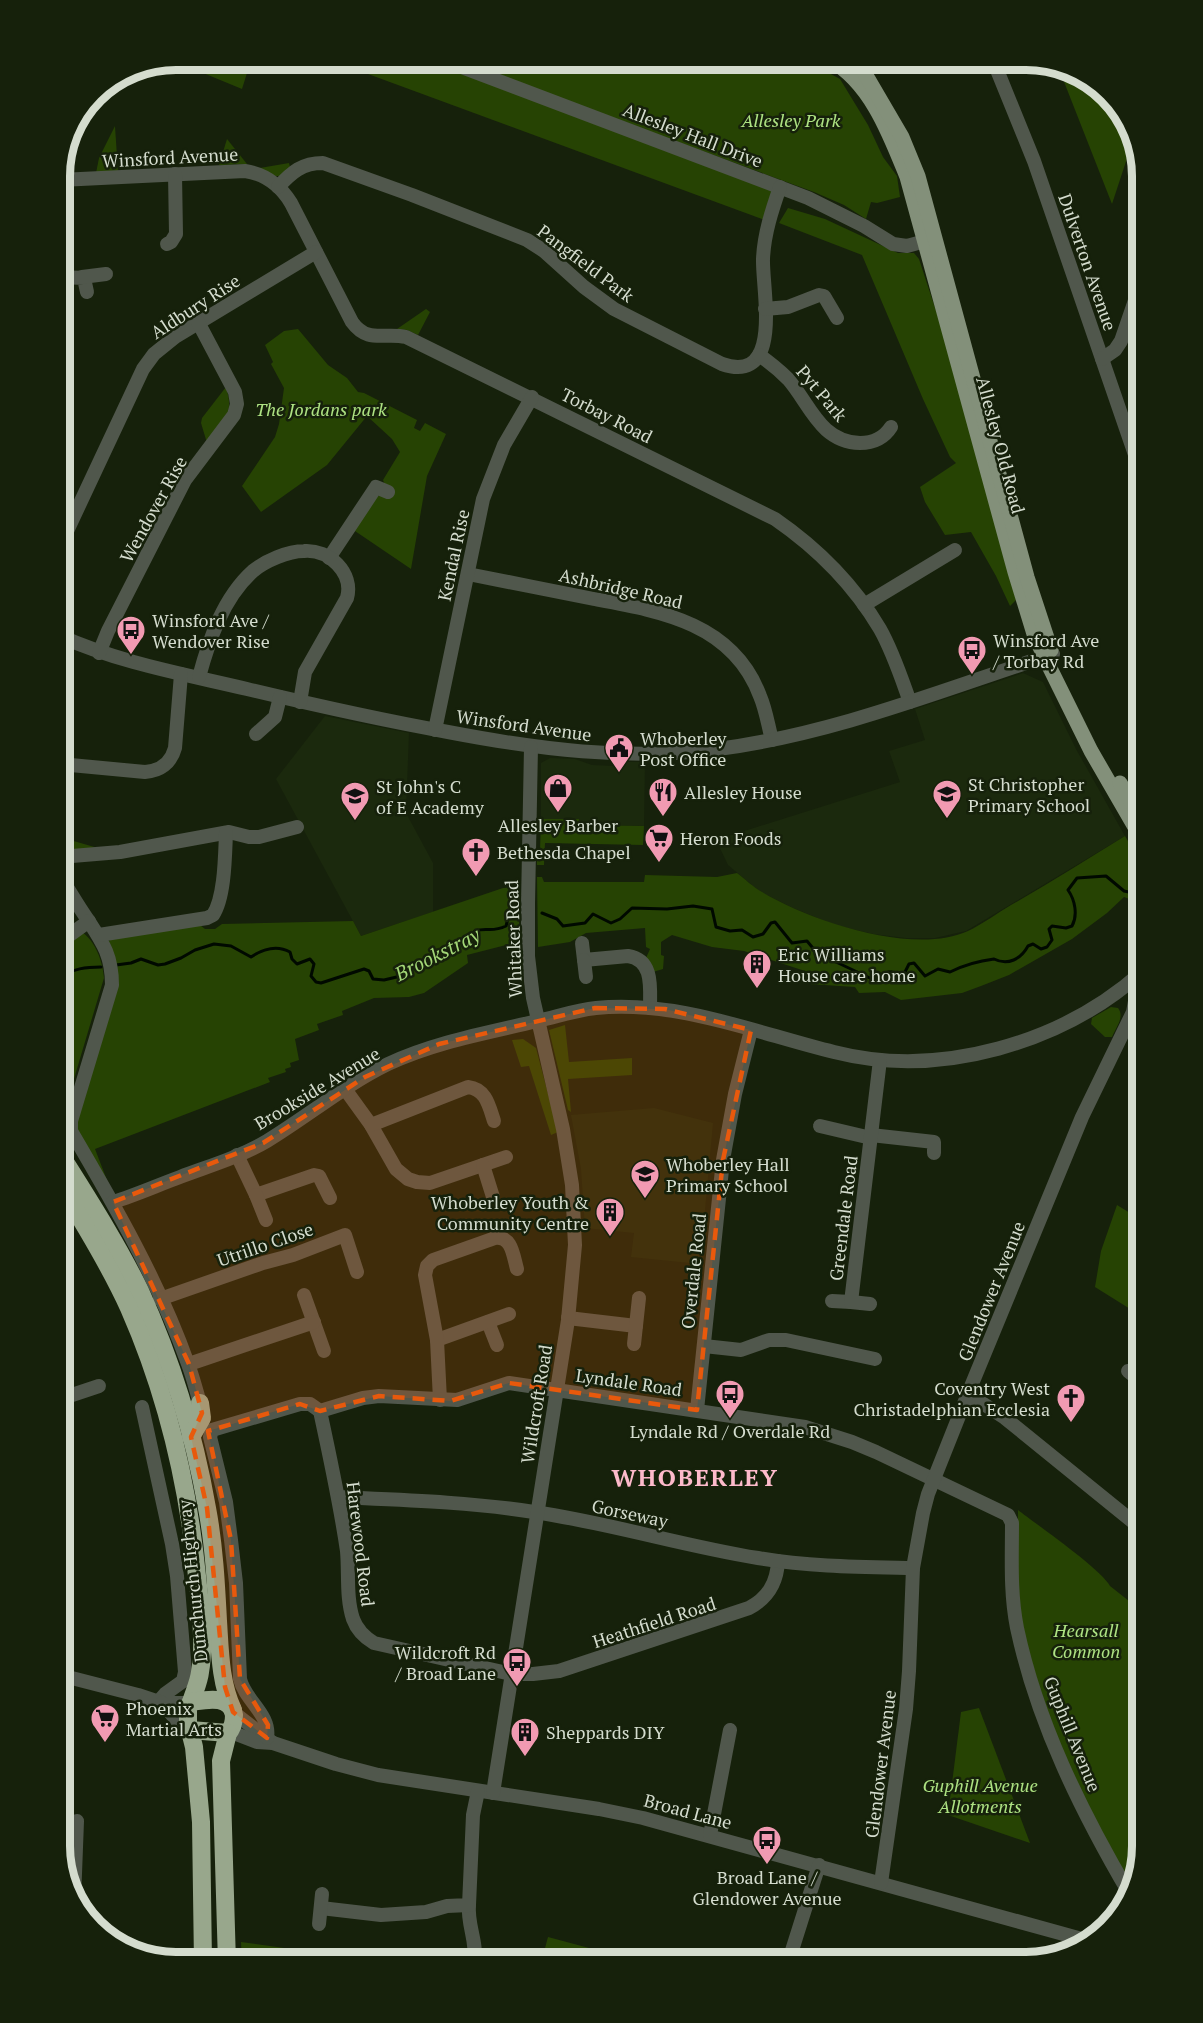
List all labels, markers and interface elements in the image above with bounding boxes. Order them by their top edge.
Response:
street label: Allesley Hall Drive [620,97,766,173]
park label: Allesley Park [740,108,841,132]
street label: Winsford Avenue [101,141,239,173]
street label: Dulverton Avenue [1053,190,1123,334]
street label: Pangfield Park [533,219,640,308]
street label: Aldbury Rise [146,268,244,344]
street label: Pyt Park [791,360,853,427]
street label: Allesley Old Road [971,374,1031,516]
street label: Torbay Road [557,382,657,448]
park label: The Jordans park [255,397,387,421]
street label: Wendover Rise [114,452,192,566]
street label: Kendal Rise [432,507,474,603]
street label: Ashbridge Road [557,562,685,614]
place label: Winsford Ave / Wendover Rise [152,608,270,653]
bus stop icon: Winsford Ave / Wendover Rise [115,614,147,656]
place label: Winsford Ave / Torbay Rd [992,628,1099,673]
bus stop icon: Winsford Ave / Torbay Rd [956,634,988,676]
street label: Winsford Avenue [455,704,593,746]
place label: Whoberley Post Office [640,726,727,771]
public building icon: Whoberley Post Office [603,732,635,774]
shop icon: Allesley Barber [542,772,574,814]
place label: St Christopher Primary School [968,772,1090,817]
place label: St John's C of E Academy [376,774,485,819]
restaurant icon: Allesley House [647,776,679,818]
school or university icon: St Christopher Primary School [931,778,963,820]
school or university icon: St John's C of E Academy [339,780,371,822]
place label: Allesley House [684,780,802,804]
place label: Allesley Barber [498,813,618,837]
supermarket icon: Heron Foods [643,822,675,864]
place label: Heron Foods [680,826,782,850]
church icon: Bethesda Chapel [460,836,492,878]
place label: Bethesda Chapel [497,840,631,864]
street label: Whitaker Road [499,880,527,998]
water label: Brookstray [389,921,485,987]
place label: Eric Williams House care home [778,942,916,987]
building icon: Eric Williams House care home [741,948,773,990]
street label: Brookside Avenue [250,1041,384,1135]
place label: Whoberley Hall Primary School [666,1152,790,1197]
street label: Greendale Road [823,1154,863,1282]
school or university icon: Whoberley Hall Primary School [629,1158,661,1200]
place label: Whoberley Youth & Community Centre [431,1190,589,1235]
building icon: Whoberley Youth & Community Centre [594,1196,626,1238]
street label: Overdale Road [675,1212,711,1330]
street label: Utrillo Close [214,1216,316,1272]
street label: Glendower Avenue [952,1217,1030,1365]
street label: Wildcroft Road [515,1343,557,1465]
street label: Lyndale Road [574,1363,684,1401]
place label: Coventry West Christadelphian Ecclesia [853,1376,1050,1421]
bus stop icon: Lyndale Rd / Overdale Rd [714,1378,746,1420]
church icon: Coventry West Christadelphian Ecclesia [1055,1382,1087,1424]
place label: Lyndale Rd / Overdale Rd [630,1419,830,1443]
district label: WHOBERLEY [612,1461,778,1493]
street label: Harewood Road [341,1480,381,1608]
street label: Gorseway [590,1493,671,1533]
street label: Dunchurch Highway [171,1498,212,1663]
street label: Heathfield Road [589,1591,719,1653]
park label: Hearsall Common [1052,1618,1120,1663]
place label: Wildcroft Rd / Broad Lane [394,1640,496,1685]
bus stop icon: Wildcroft Rd / Broad Lane [501,1646,533,1688]
street label: Guphill Avenue [1039,1673,1107,1795]
street label: Glendower Avenue [859,1689,901,1839]
place label: Phoenix Martial Arts [126,1696,222,1741]
supermarket icon: Phoenix Martial Arts [89,1702,121,1744]
building icon: Sheppards DIY [509,1716,541,1758]
place label: Sheppards DIY [546,1720,665,1744]
park label: Guphill Avenue Allotments [922,1773,1038,1818]
street label: Broad Lane [641,1788,735,1834]
bus stop icon: Broad Lane / Glendower Avenue [751,1824,783,1866]
place label: Broad Lane / Glendower Avenue [692,1865,842,1910]

